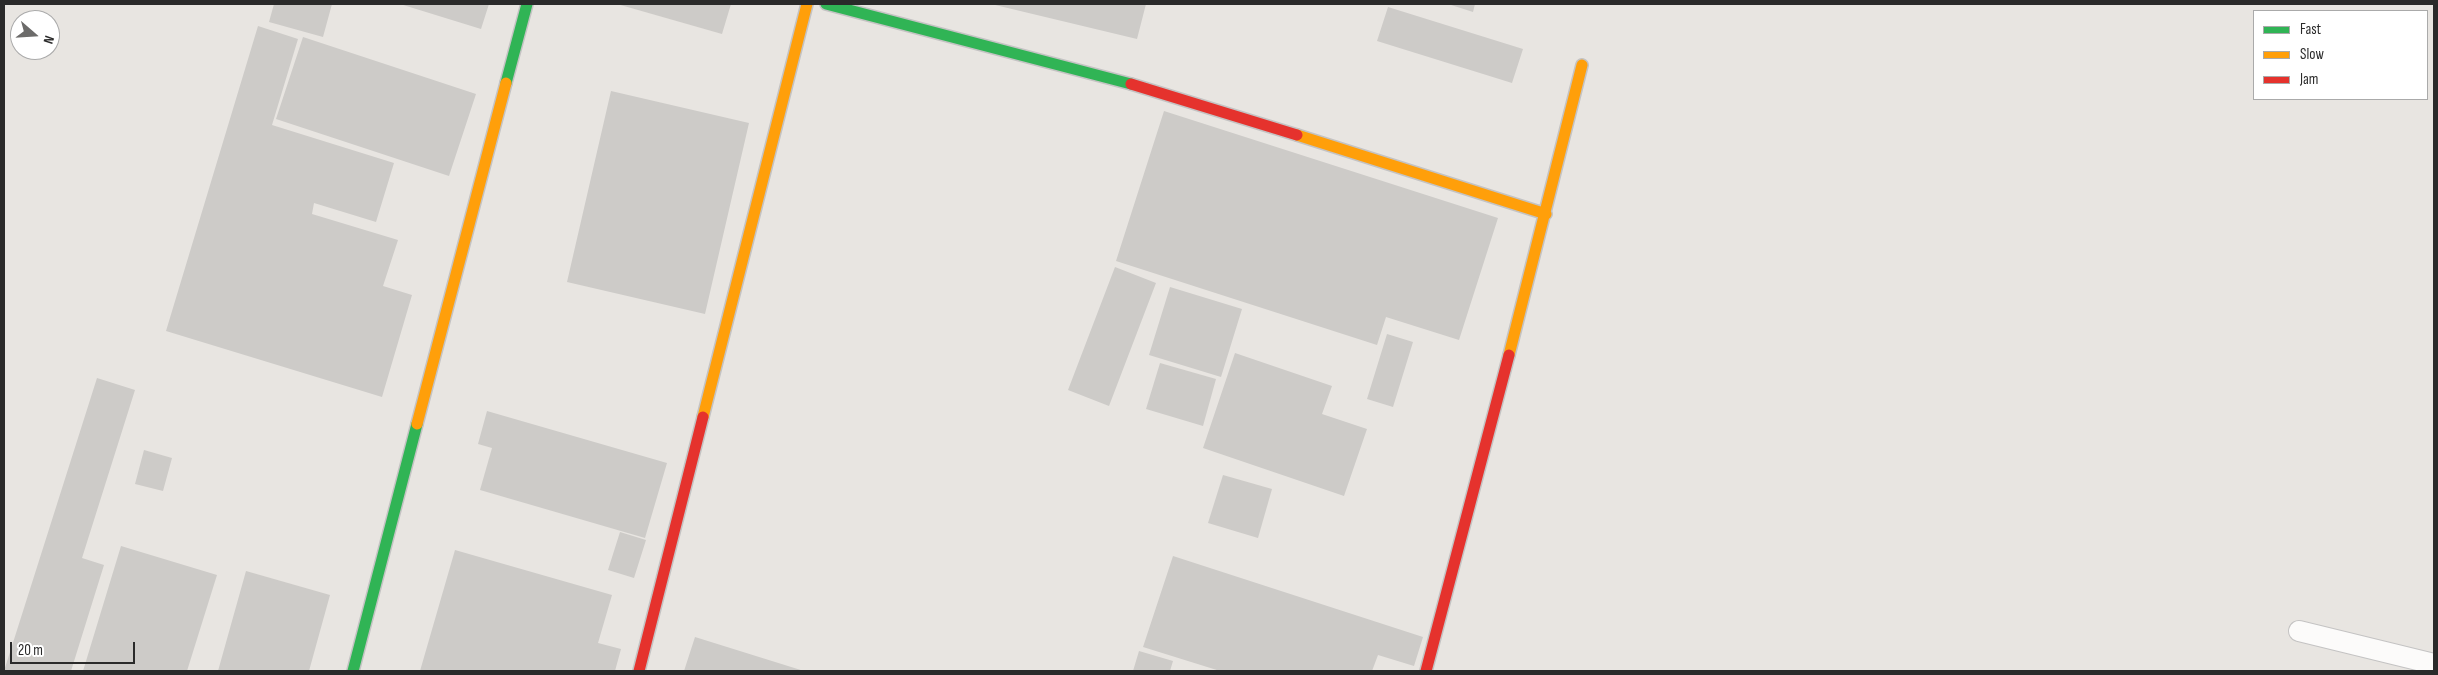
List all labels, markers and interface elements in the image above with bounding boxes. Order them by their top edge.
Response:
north arrow [10,10,60,60]
legend [2253,10,2428,100]
text: Fast [2300,20,2321,39]
text: N [39,33,58,46]
text: Slow [2300,45,2324,64]
text: Jam [2300,70,2318,89]
scale bar [12,632,138,664]
text: 20 m [18,641,43,660]

